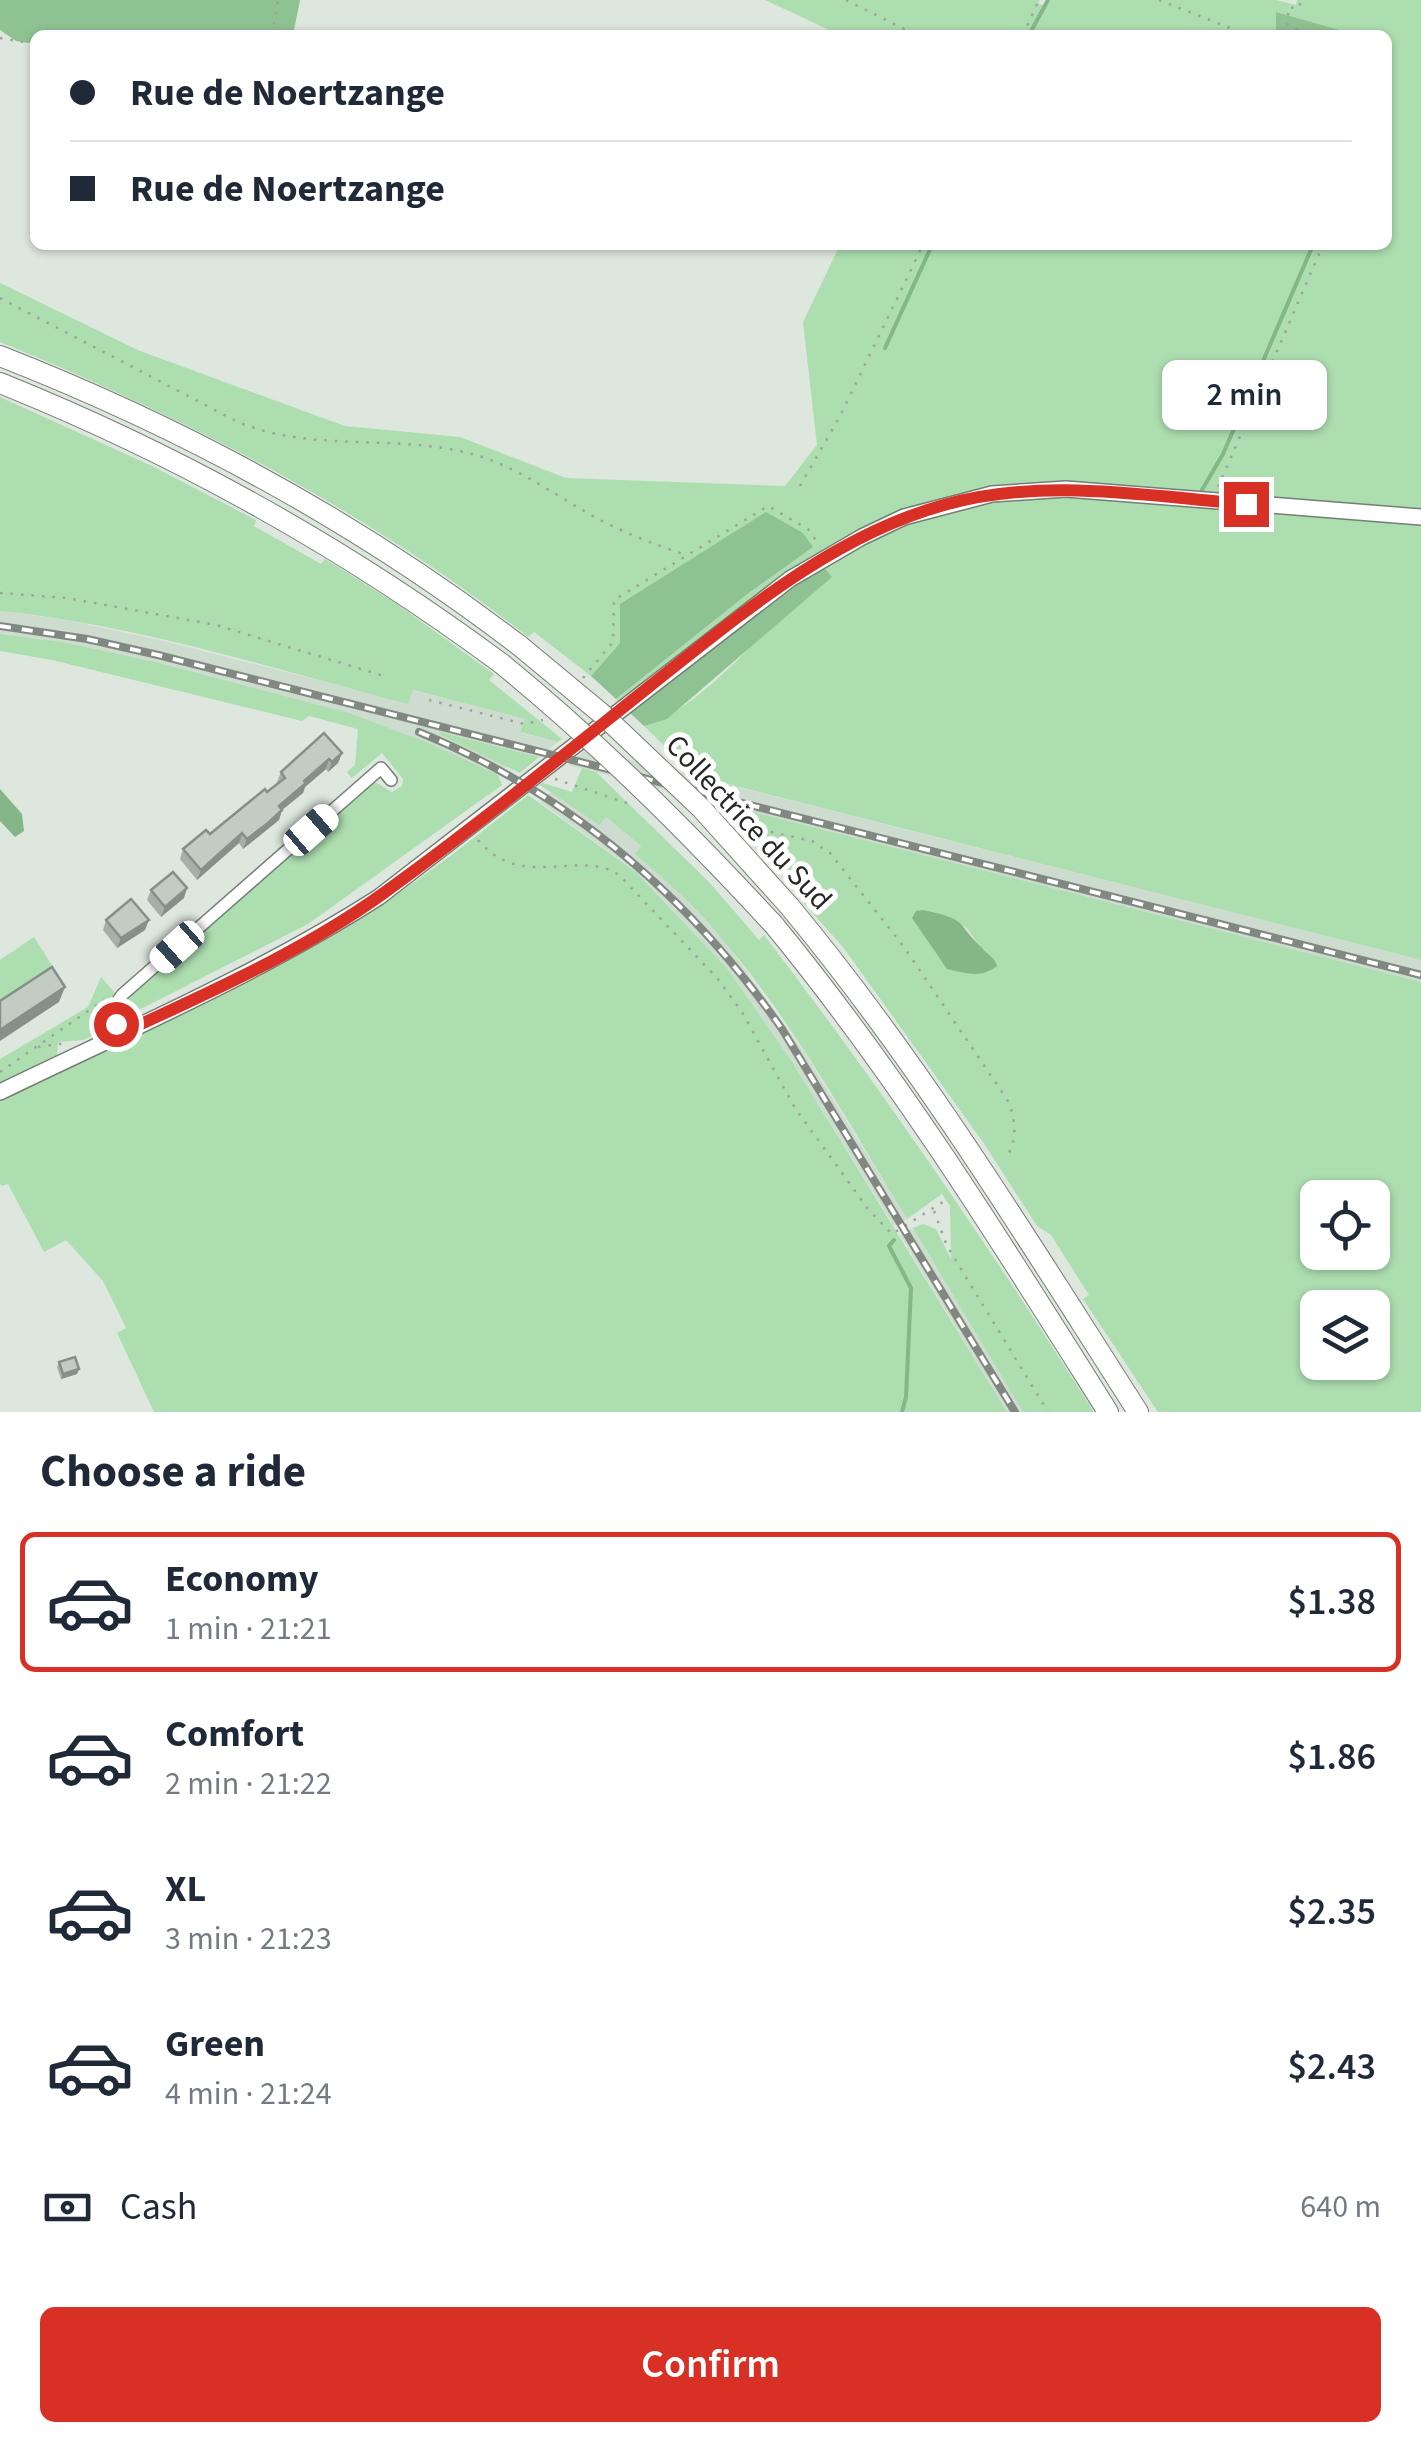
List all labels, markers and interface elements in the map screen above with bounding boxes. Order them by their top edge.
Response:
text: Rue de Noertzange [130,66,445,120]
text: Rue de Noertzange [130,162,445,216]
callout: 2 min [1164,359,1328,429]
text: 2 min [1206,372,1283,418]
route end [1224,482,1269,527]
street label: Collectrice du Sud [656,725,842,920]
car [279,799,343,861]
car [145,916,209,978]
route start [94,1002,139,1047]
map controls [1300,1180,1390,1380]
button: locate [1300,1180,1390,1270]
button: layers [1300,1290,1390,1380]
text: Choose a ride [40,1440,306,1504]
text: Economy [165,1552,318,1606]
icon: car [45,1557,135,1647]
text: $1.38 [1288,1575,1376,1629]
text: 1 min · 21:21 [165,1606,332,1652]
text: Comfort [165,1707,304,1761]
icon: car [45,1712,135,1802]
text: $1.86 [1288,1730,1376,1784]
text: 2 min · 21:22 [165,1761,332,1807]
text: XL [165,1862,206,1916]
icon: car [45,1867,135,1957]
text: $2.35 [1288,1885,1376,1939]
text: 3 min · 21:23 [165,1916,332,1962]
text: Green [165,2017,265,2071]
icon: car [45,2022,135,2112]
text: $2.43 [1288,2040,1376,2094]
text: 4 min · 21:24 [165,2071,332,2117]
icon: cash [40,2180,95,2235]
text: Cash [120,2180,197,2234]
text: 640 m [1300,2184,1381,2230]
button: Confirm [40,2307,1381,2422]

